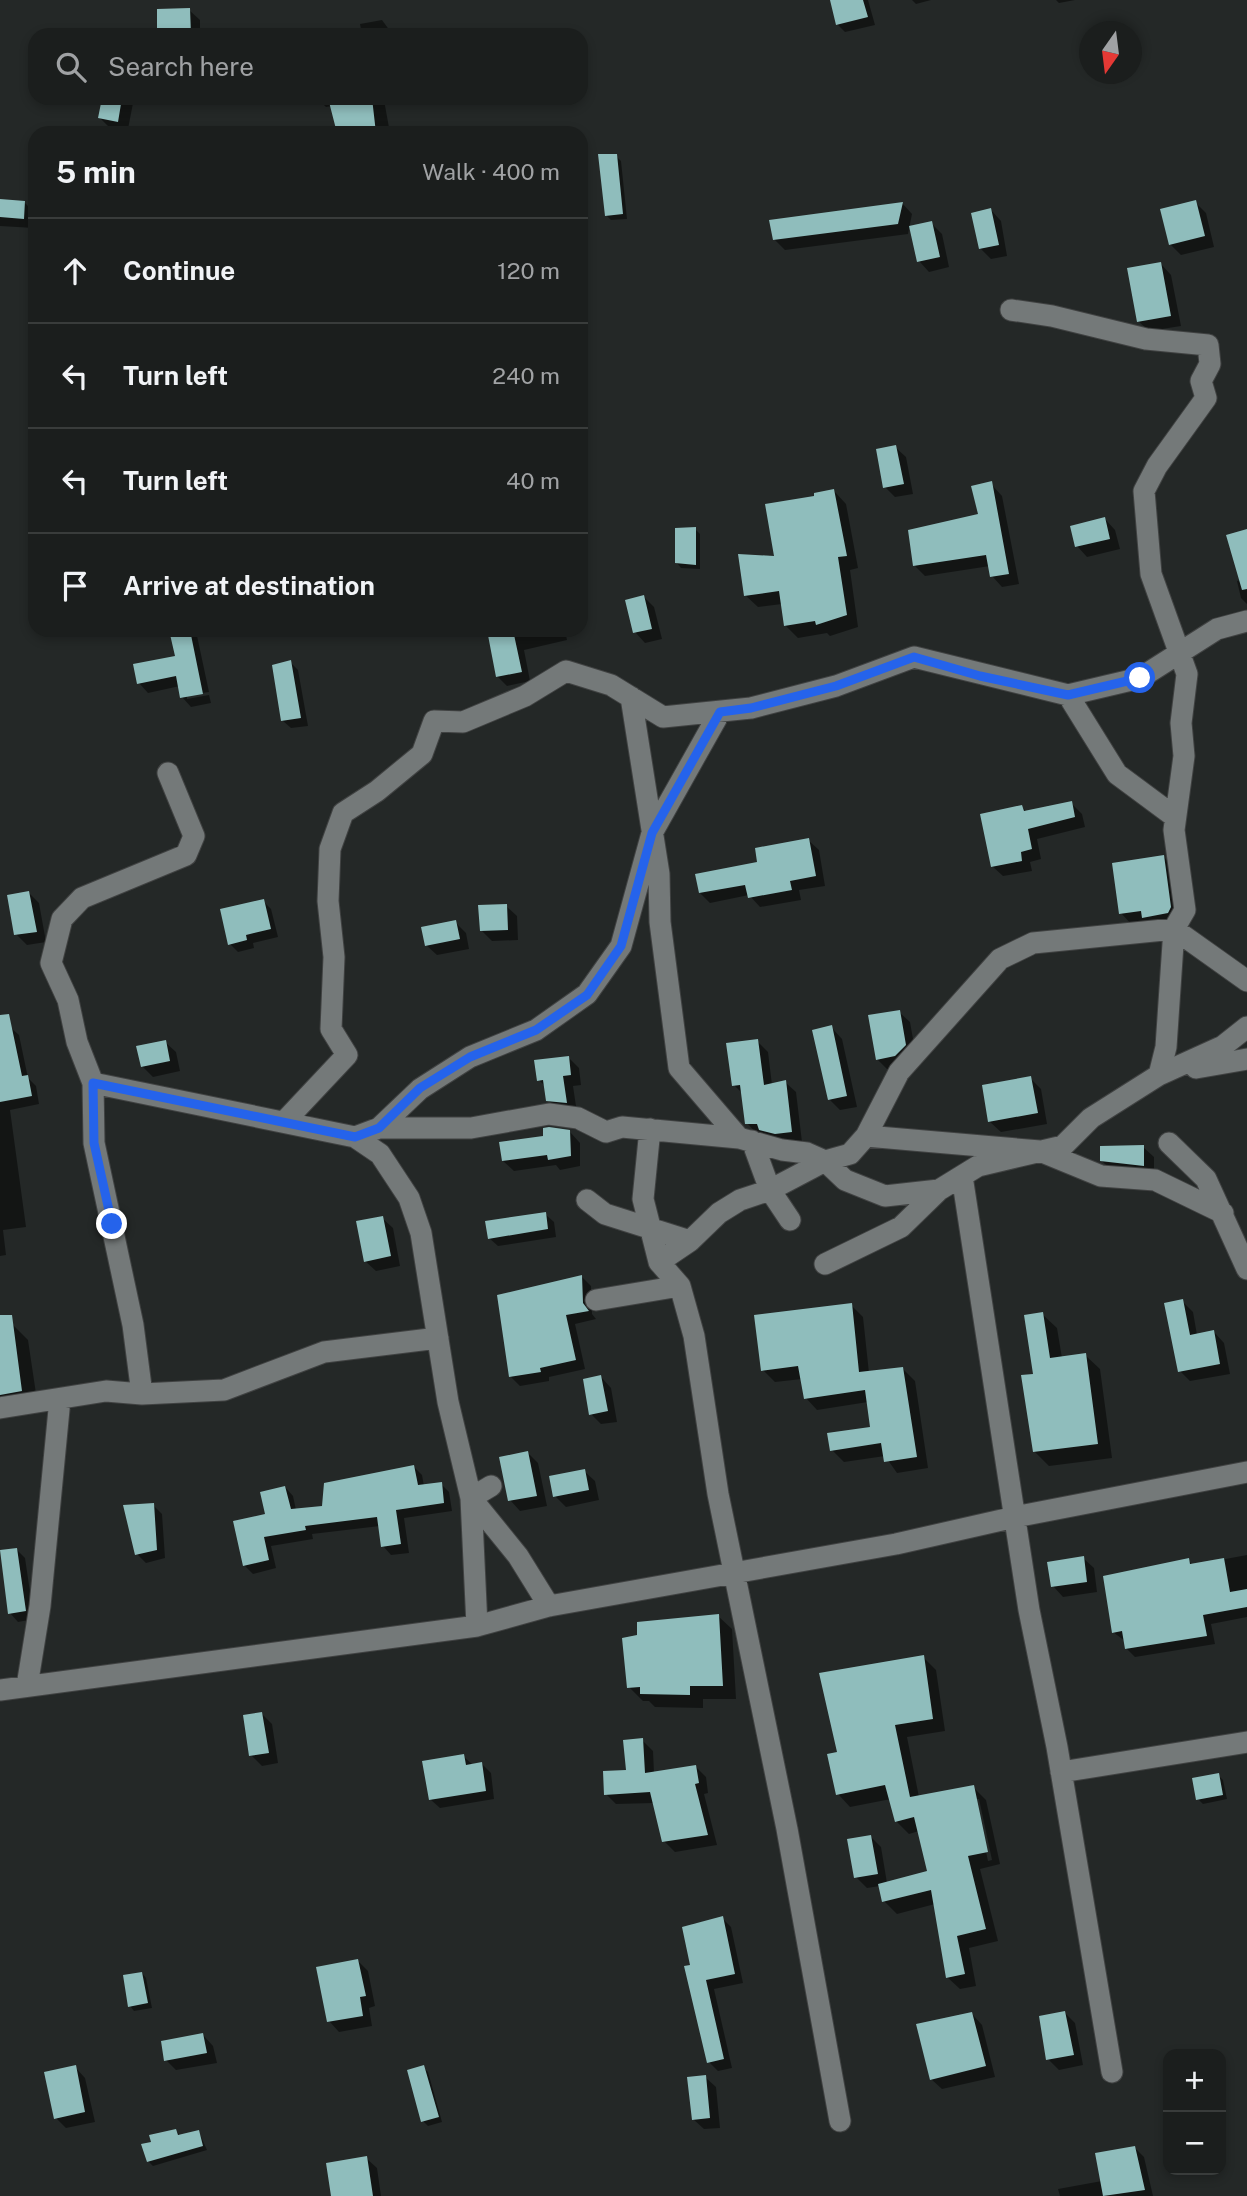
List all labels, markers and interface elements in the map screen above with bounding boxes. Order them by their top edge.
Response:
north arrow [1079,21,1142,84]
search box [28,28,588,105]
icon: search [52,48,90,86]
text: Search here [108,51,254,82]
text: 5 min [56,154,136,190]
text: Walk · 400 m [422,158,560,185]
icon: ahead [56,252,94,290]
text: Continue [123,255,235,286]
text: 120 m [497,257,560,284]
icon: left [56,357,94,395]
text: Turn left [123,360,228,391]
text: 240 m [492,362,560,389]
icon: left [56,462,94,500]
text: Turn left [123,465,228,496]
text: 40 m [506,467,560,494]
icon: arrive [56,567,94,605]
text: Arrive at destination [123,570,375,601]
route start [1124,662,1155,693]
route end [96,1208,127,1239]
map controls [1163,2049,1226,2175]
button: + [1163,2049,1226,2112]
button: − [1163,2112,1226,2175]

